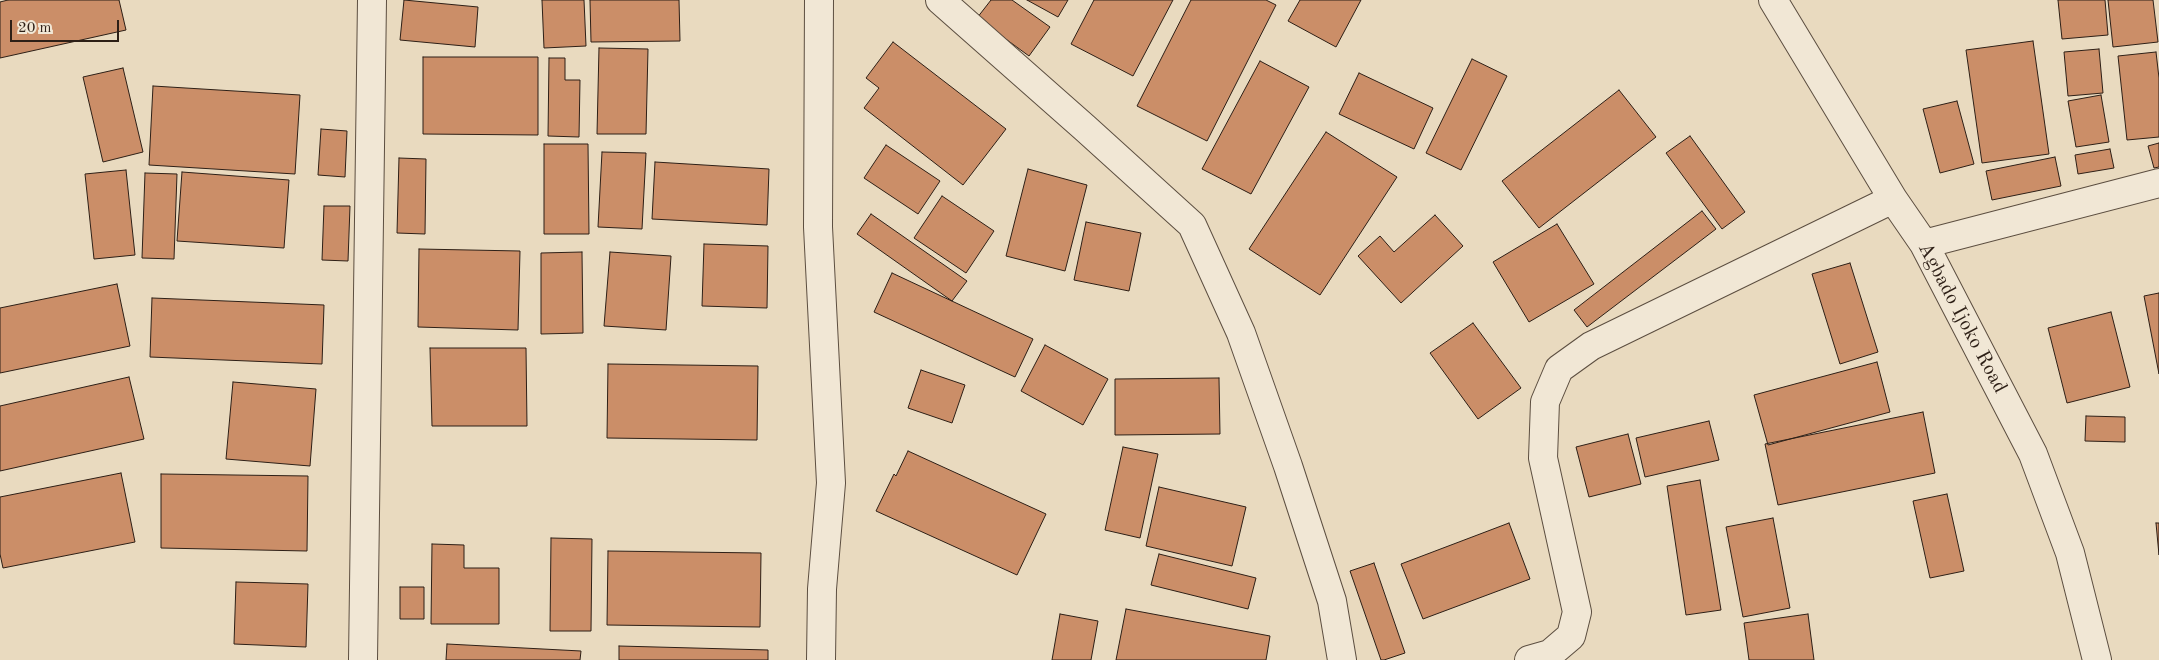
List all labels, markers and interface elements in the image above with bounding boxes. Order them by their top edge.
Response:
scale bar [12,10,121,42]
text: 20 m [18,21,52,36]
street label: Agbado Ijoko Road [1912,239,2012,397]

